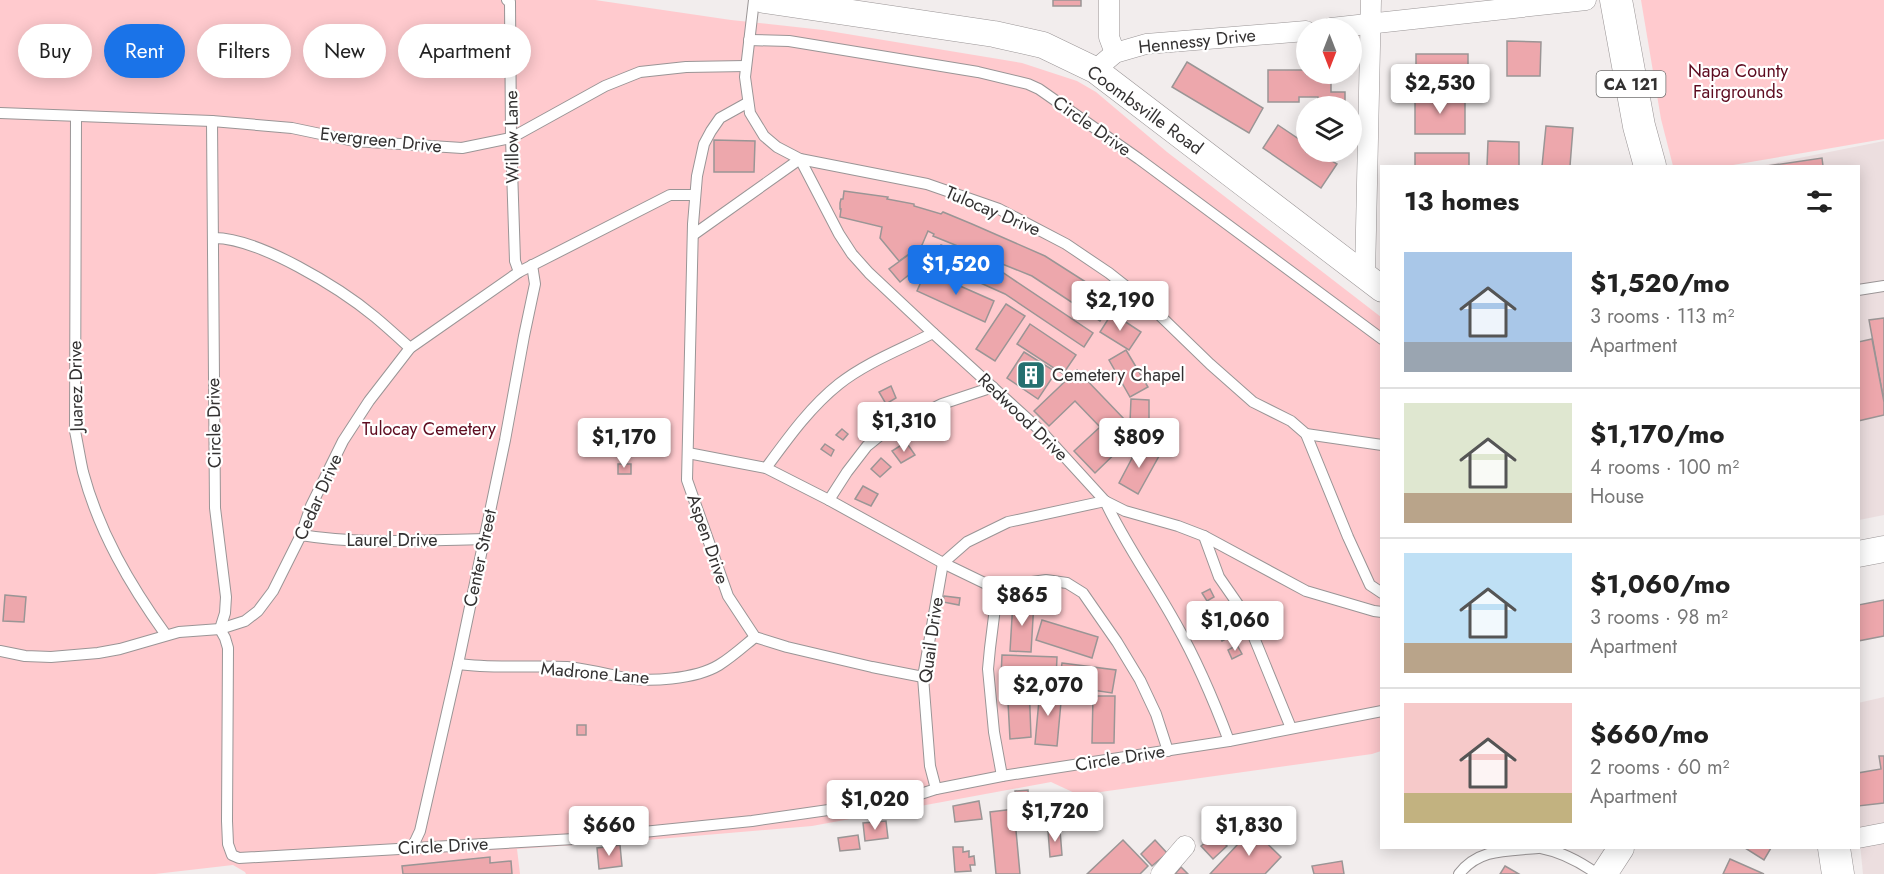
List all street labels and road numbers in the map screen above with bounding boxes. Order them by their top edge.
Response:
street label: Hennessy Drive [1137,22,1257,60]
street label: Coombsville Road [1082,59,1208,161]
road number: CA 121 [1596,71,1666,97]
street label: Circle Drive [1048,89,1136,163]
street label: Willow Lane [498,90,526,184]
street label: Evergreen Drive [319,121,443,159]
street label: Tulocay Drive [941,179,1045,243]
street label: Juarez Drive [62,340,90,434]
street label: Redwood Drive [972,367,1074,467]
street label: Circle Drive [200,378,228,468]
street label: Cedar Drive [287,450,349,544]
street label: Aspen Drive [680,491,736,587]
street label: Center Street [457,506,503,609]
street label: Laurel Drive [347,527,437,553]
street label: Quail Drive [912,595,950,685]
street label: Madrone Lane [540,655,650,691]
street label: Circle Drive [1073,738,1167,778]
street label: Circle Drive [397,831,489,861]

